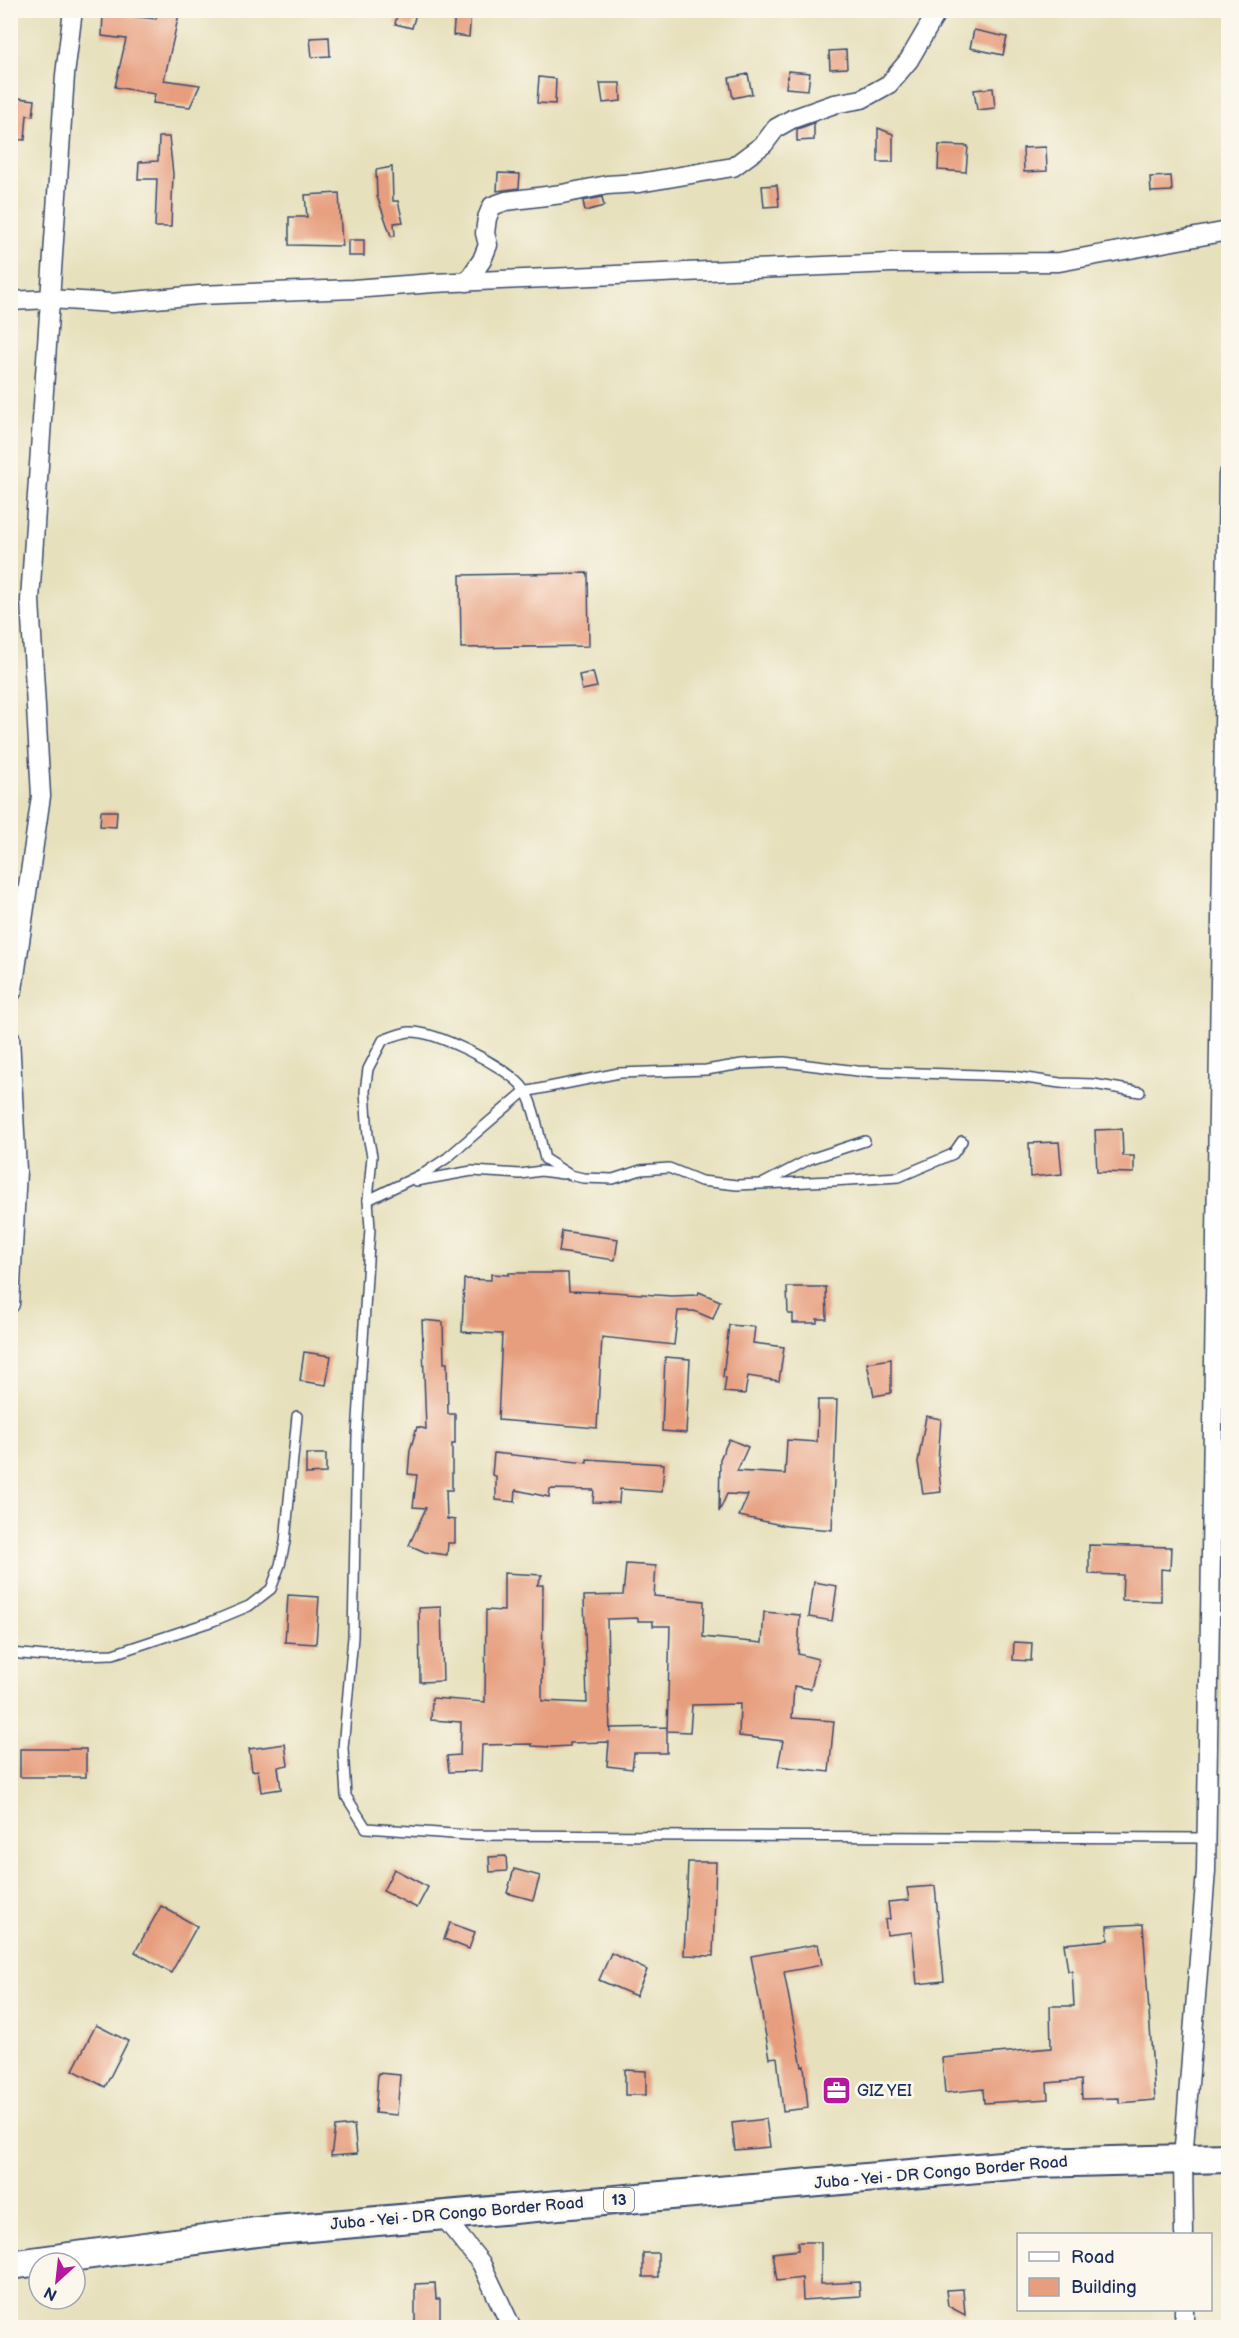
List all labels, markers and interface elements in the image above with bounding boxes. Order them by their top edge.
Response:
office icon: GIZ YEI [820,2075,852,2107]
place label: GIZ YEI [857,2082,912,2101]
street label: Juba - Yei - DR Congo Border Road [813,2152,1069,2194]
road number: 13 [604,2188,634,2212]
street label: Juba - Yei - DR Congo Border Road [329,2193,585,2235]
legend [1017,2233,1212,2311]
text: Road [1071,2247,1115,2268]
north arrow [27,2251,87,2311]
text: Building [1071,2277,1137,2298]
text: N [41,2282,61,2304]

